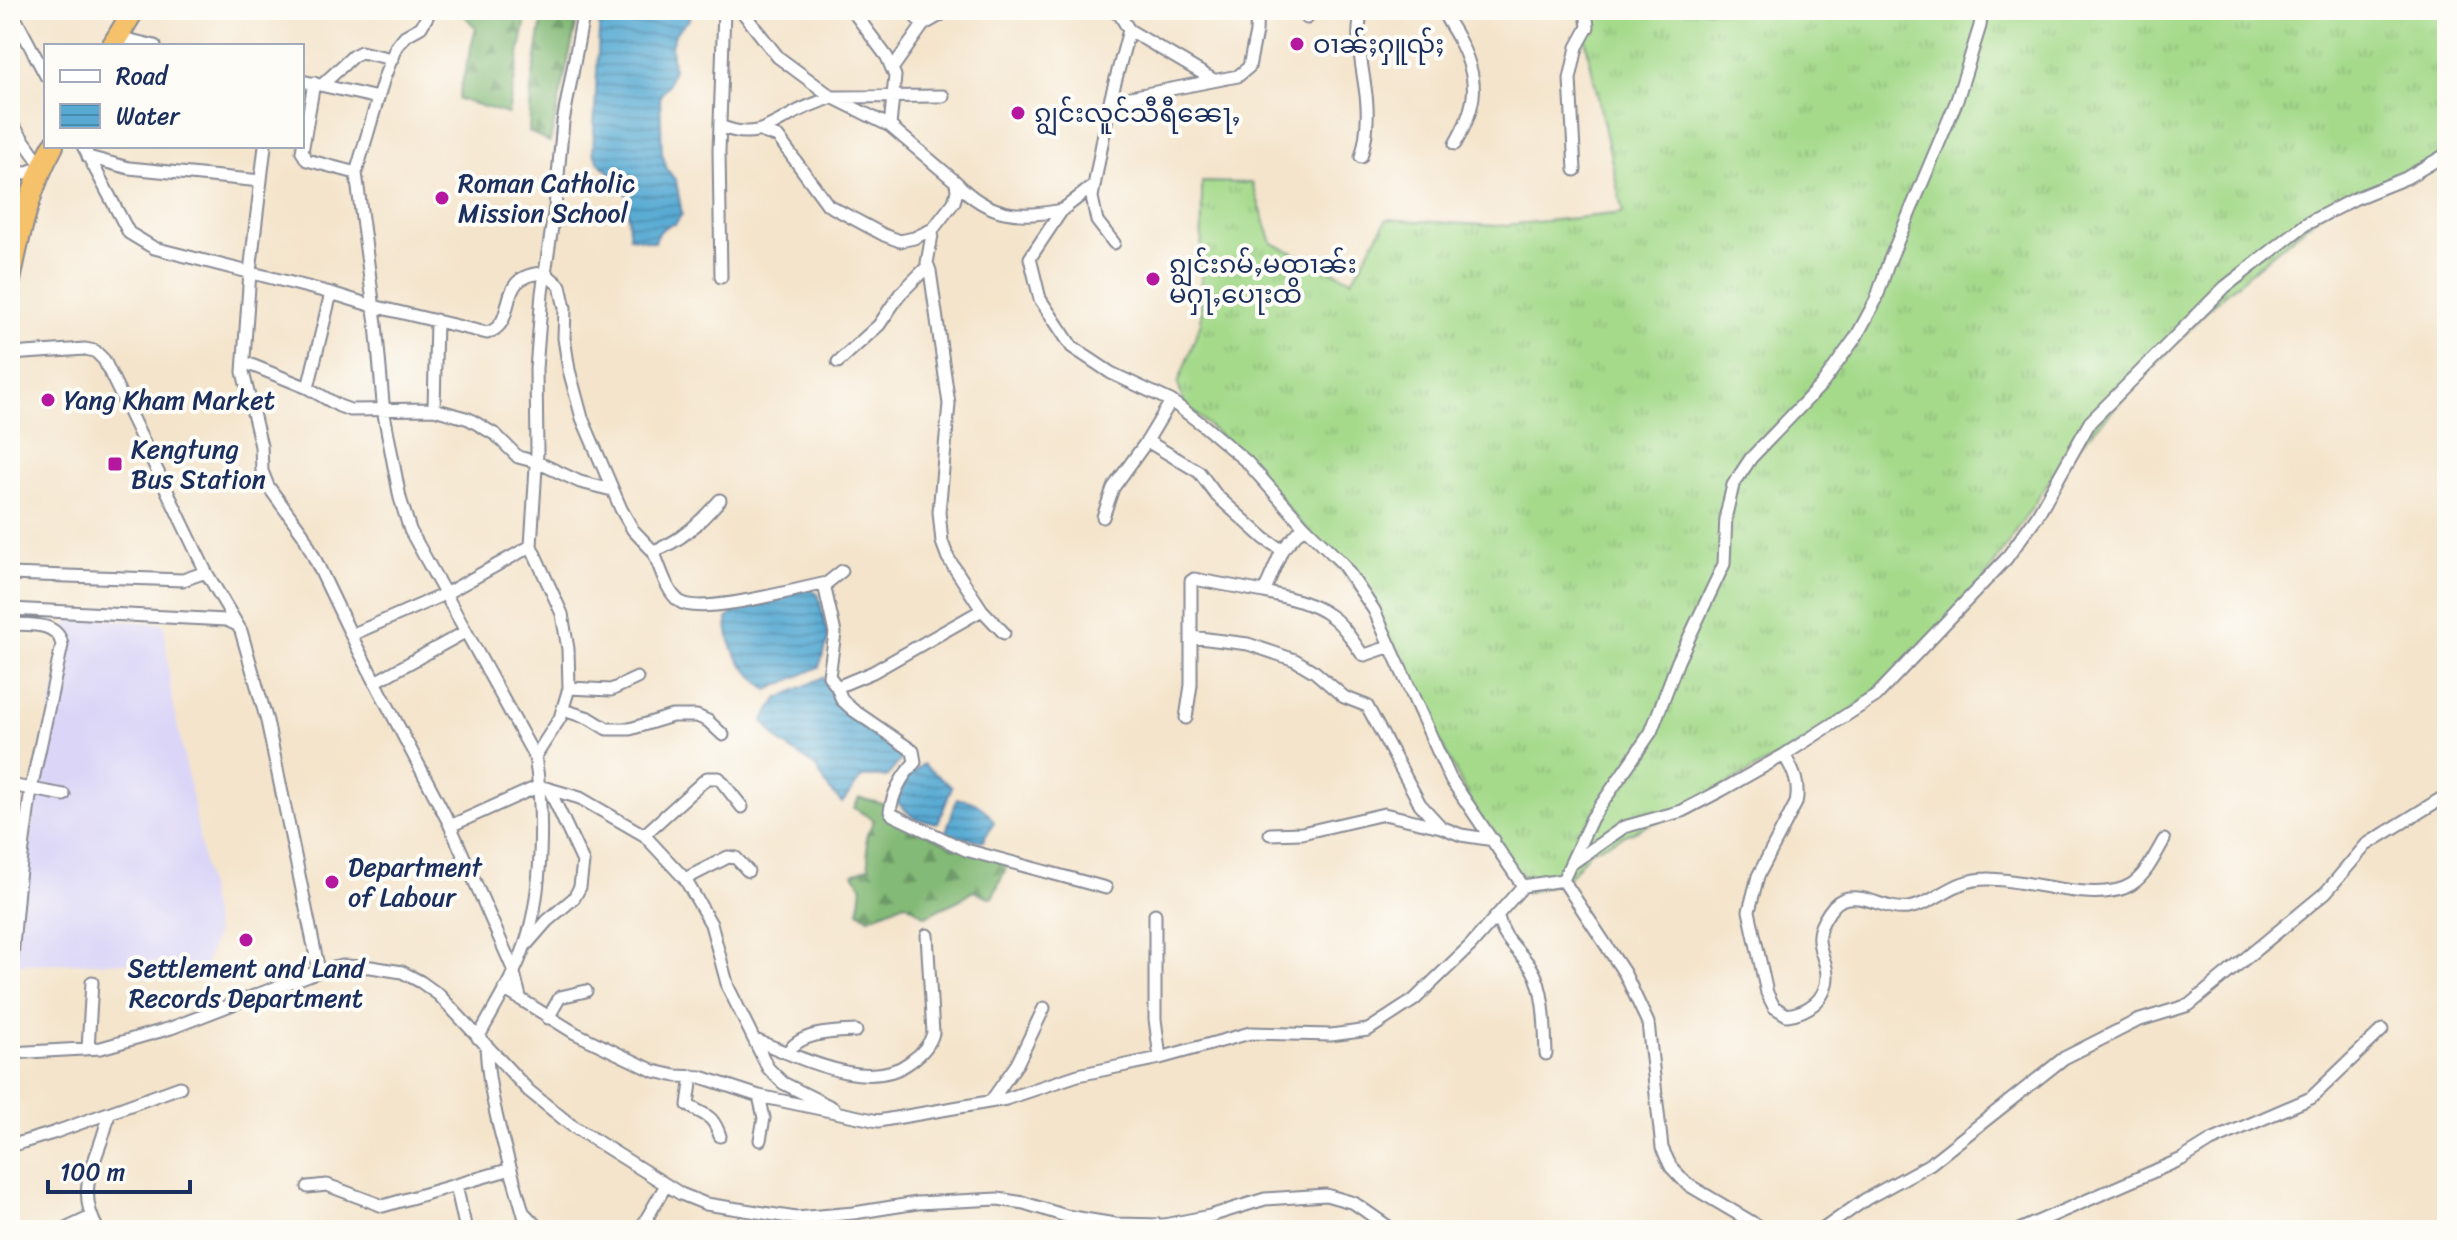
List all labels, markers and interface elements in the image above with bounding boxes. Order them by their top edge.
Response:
place label: ဝၢၼ်ႈႁူၺ်ႈ [1313,21,1444,67]
marker: ဝၢၼ်ႈႁူၺ်ႈ [1288,35,1306,53]
legend [44,44,304,148]
text: Road [116,55,170,97]
place label: ၵျွင်းလူင်သီရီၼေႃႇ [1034,90,1241,136]
text: Water [116,95,181,137]
marker: ၵျွင်းလူင်သီရီၼေႃႇ [1009,104,1027,122]
place label: Roman Catholic Mission School [458,160,635,236]
marker: Roman Catholic Mission School [433,189,451,207]
place label: ၵျွင်းၵမ်ႇမထၢၼ်း မႁႃႇပေႃးထိ [1169,241,1357,317]
marker: ၵျွင်းၵမ်ႇမထၢၼ်း မႁႃႇပေႃးထိ [1144,270,1162,288]
place label: Yang Kham Market [64,377,275,423]
marker: Yang Kham Market [39,391,57,409]
place label: Kengtung Bus Station [131,426,266,502]
marker: Kengtung Bus Station [106,455,124,473]
place label: Department of Labour [348,844,483,920]
marker: Department of Labour [323,873,341,891]
marker: Settlement and Land Records Department [237,931,255,949]
place label: Settlement and Land Records Department [128,945,367,1021]
scale bar [48,1144,190,1194]
text: 100 m [60,1151,125,1193]

